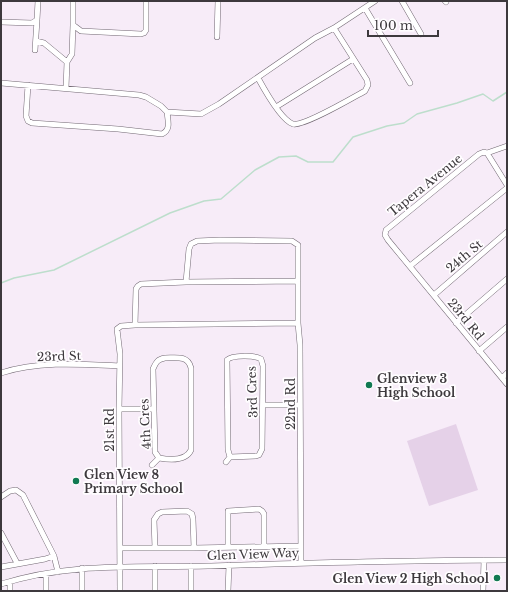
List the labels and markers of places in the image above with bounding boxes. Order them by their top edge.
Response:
place label: Glenview 3 High School [377,371,456,400]
marker: Glenview 3 High School [364,380,374,390]
place label: Glen View 8 Primary School [84,467,184,496]
marker: Glen View 8 Primary School [71,476,81,486]
place label: Glen View 2 High School [332,571,490,586]
marker: Glen View 2 High School [492,573,502,583]

